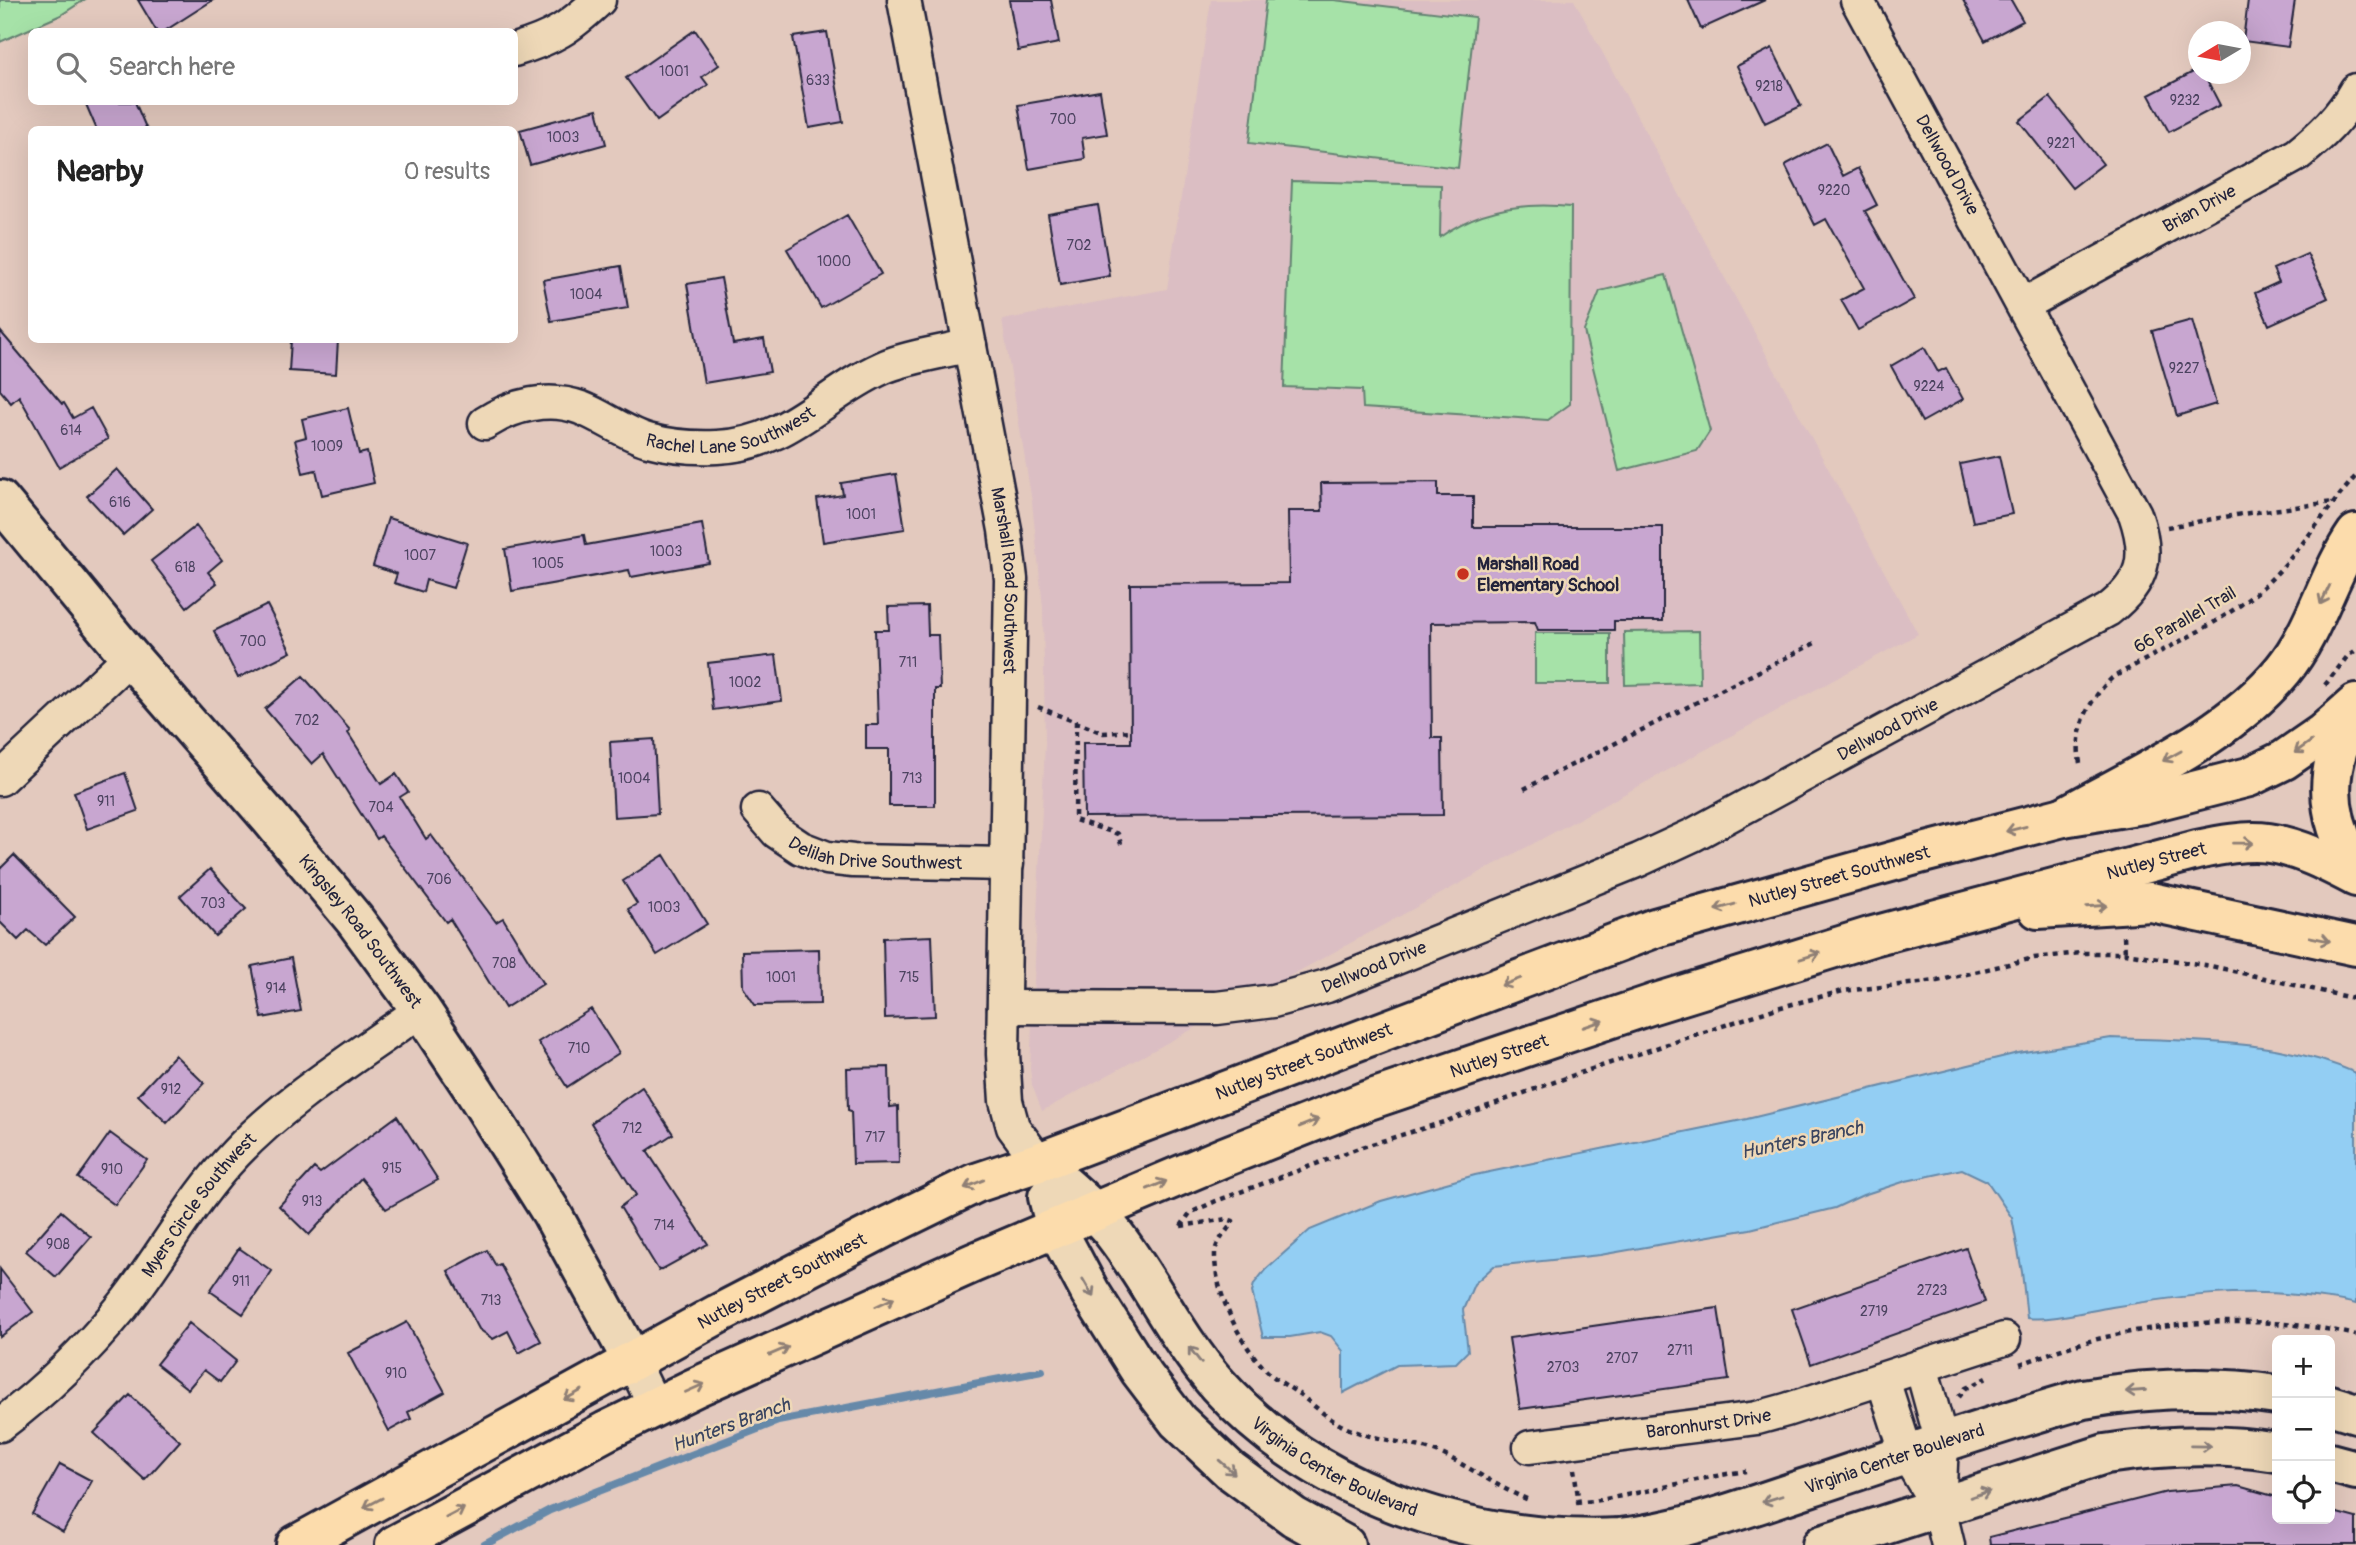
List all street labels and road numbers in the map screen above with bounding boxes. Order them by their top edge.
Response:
street label: Dellwood Drive [1910,111,1984,219]
street label: Brian Drive [2159,179,2240,238]
street label: Rachel Lane Southwest [643,401,820,459]
street label: Marshall Road Southwest [986,485,1023,675]
street label: 66 Parallel Trail [2130,581,2240,659]
street label: Dellwood Drive [1833,693,1942,766]
street label: Delilah Drive Southwest [784,831,963,875]
street label: Nutley Street [2104,837,2209,885]
street label: Nutley Street Southwest [1746,840,1933,913]
street label: Kingsley Road Southwest [293,850,428,1013]
street label: Dellwood Drive [1318,935,1430,999]
street label: Nutley Street Southwest [1212,1017,1396,1105]
street label: Nutley Street [1447,1029,1552,1083]
street label: Myers Circle Southwest [136,1127,262,1282]
street label: Nutley Street Southwest [693,1227,871,1335]
street label: Baronhurst Drive [1645,1403,1774,1444]
street label: Virginia Center Boulevard [1247,1412,1421,1522]
street label: Virginia Center Boulevard [1802,1418,1987,1499]

